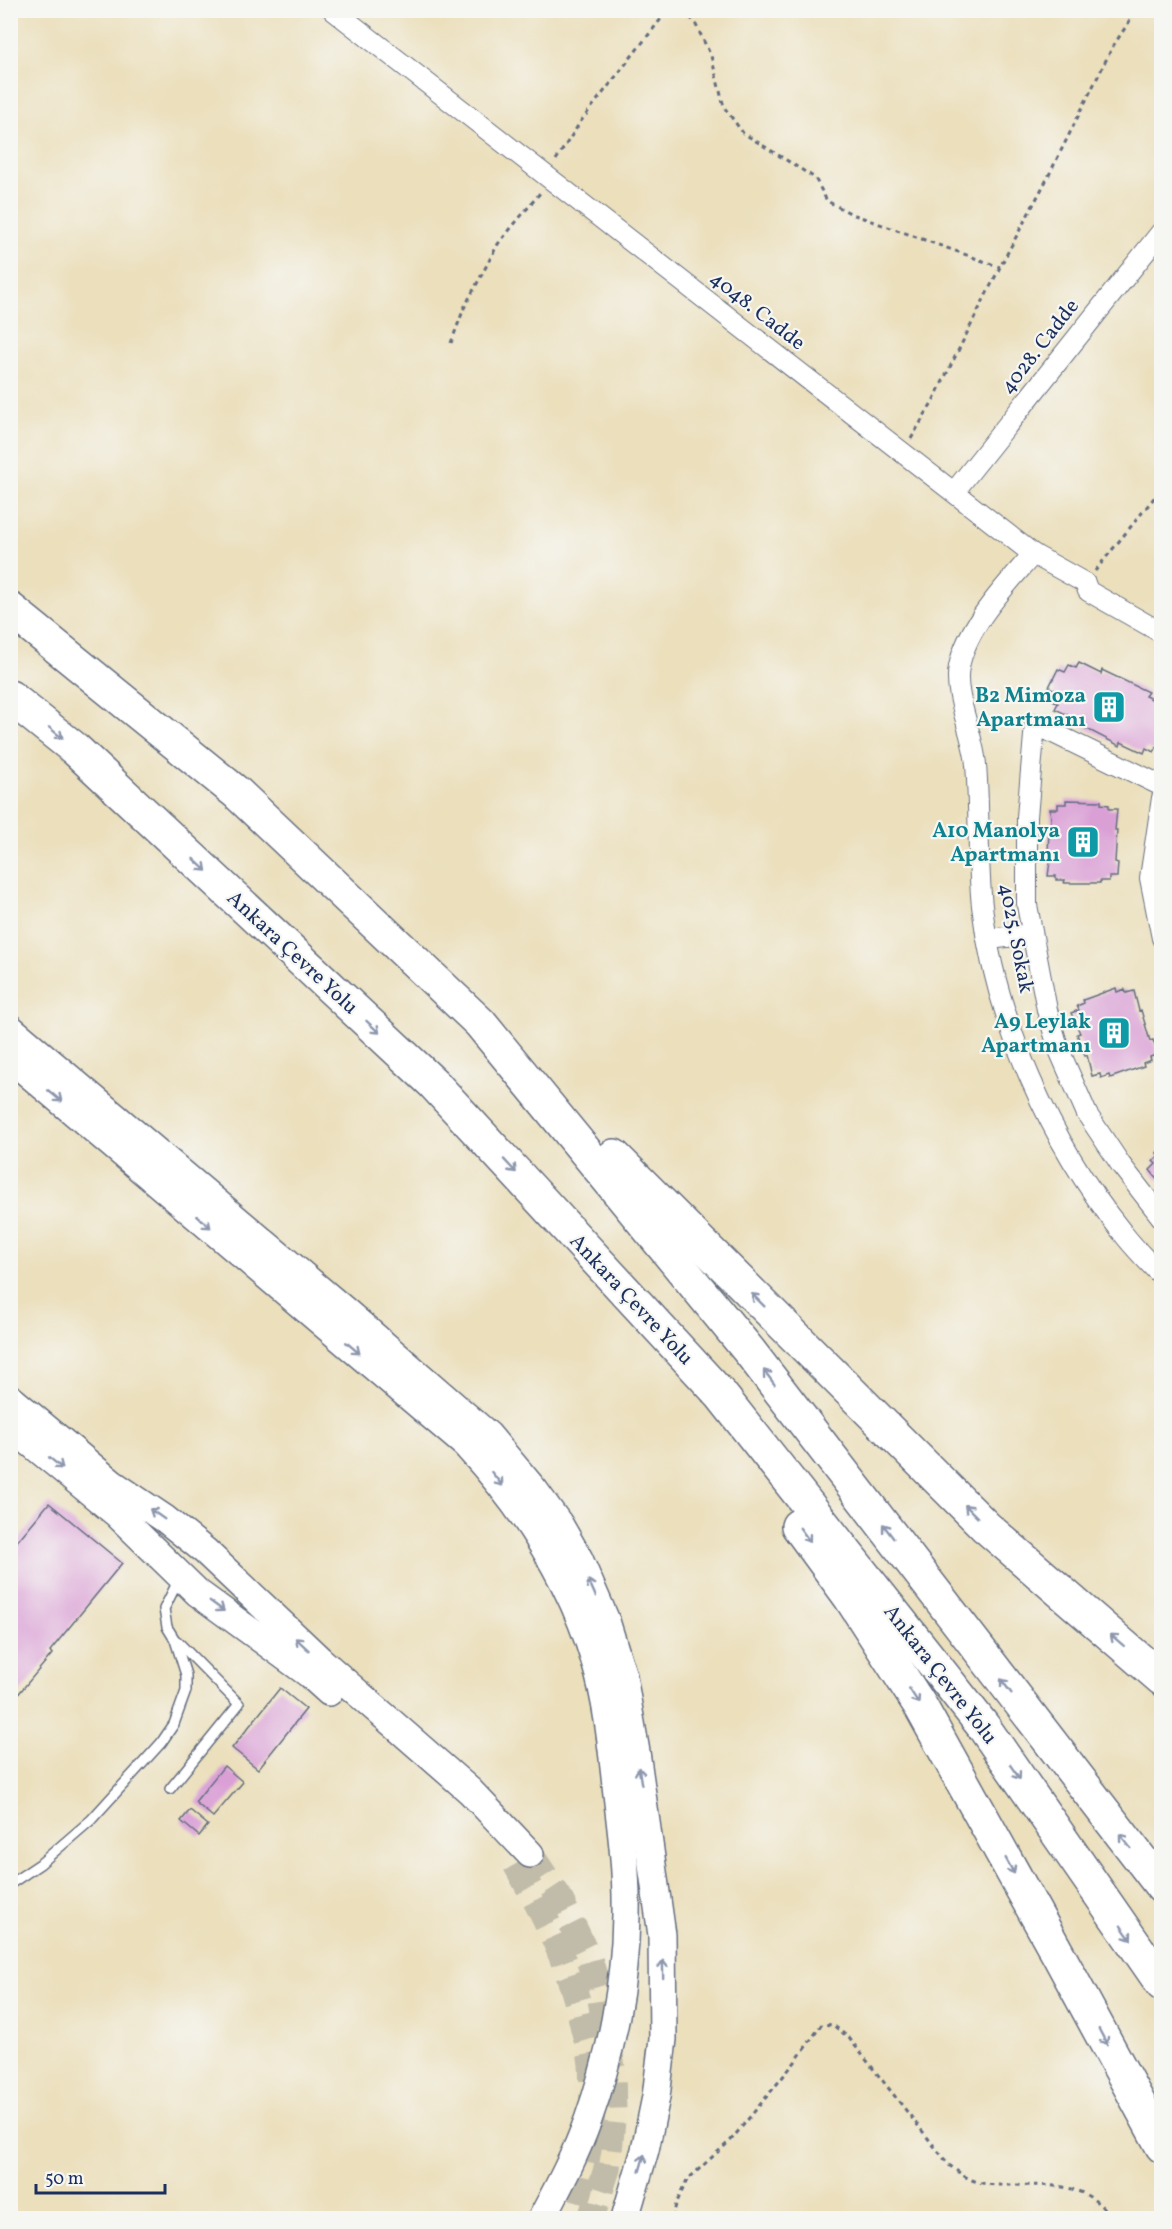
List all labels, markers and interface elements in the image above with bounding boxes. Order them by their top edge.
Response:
street label: 4048. Cadde [703,265,811,358]
street label: 4028. Cadde [994,293,1087,401]
place label: B2 Mimoza Apartmanı [975,682,1086,735]
building icon: B2 Mimoza Apartmanı [1091,689,1127,725]
one-way arrow [48,727,64,740]
place label: A10 Manolya Apartmanı [932,817,1060,870]
building icon: A10 Manolya Apartmanı [1065,824,1101,860]
one-way arrow [192,858,207,872]
street label: 4025. Sokak [991,881,1040,996]
street label: Ankara Çevre Yolu [220,885,364,1022]
place label: A9 Leylak Apartmanı [981,1008,1091,1061]
building icon: A9 Leylak Apartmanı [1096,1015,1132,1051]
one-way arrow [365,1020,380,1034]
one-way arrow [47,1089,62,1103]
one-way arrow [503,1158,517,1173]
one-way arrow [196,1215,211,1229]
street label: Ankara Çevre Yolu [562,1228,699,1372]
one-way arrow [750,1293,765,1308]
one-way arrow [345,1342,361,1355]
one-way arrow [763,1369,775,1385]
one-way arrow [48,1456,63,1470]
one-way arrow [490,1471,503,1487]
one-way arrow [964,1504,978,1519]
one-way arrow [149,1508,166,1520]
one-way arrow [881,1524,894,1540]
one-way arrow [798,1527,811,1543]
one-way arrow [586,1579,598,1597]
street label: Ankara Çevre Yolu [876,1599,1004,1751]
one-way arrow [208,1600,224,1613]
one-way arrow [1110,1633,1125,1647]
one-way arrow [295,1636,310,1651]
one-way arrow [1000,1679,1013,1695]
one-way arrow [908,1688,920,1704]
one-way arrow [1009,1764,1021,1780]
one-way arrow [634,1767,645,1786]
one-way arrow [1119,1833,1132,1849]
one-way arrow [1004,1857,1016,1874]
one-way arrow [1120,1924,1132,1940]
one-way arrow [657,1960,669,1980]
one-way arrow [1098,2028,1109,2046]
one-way arrow [637,2153,648,2172]
scale bar [36,2157,165,2195]
text: 50 m [45,2167,84,2192]

